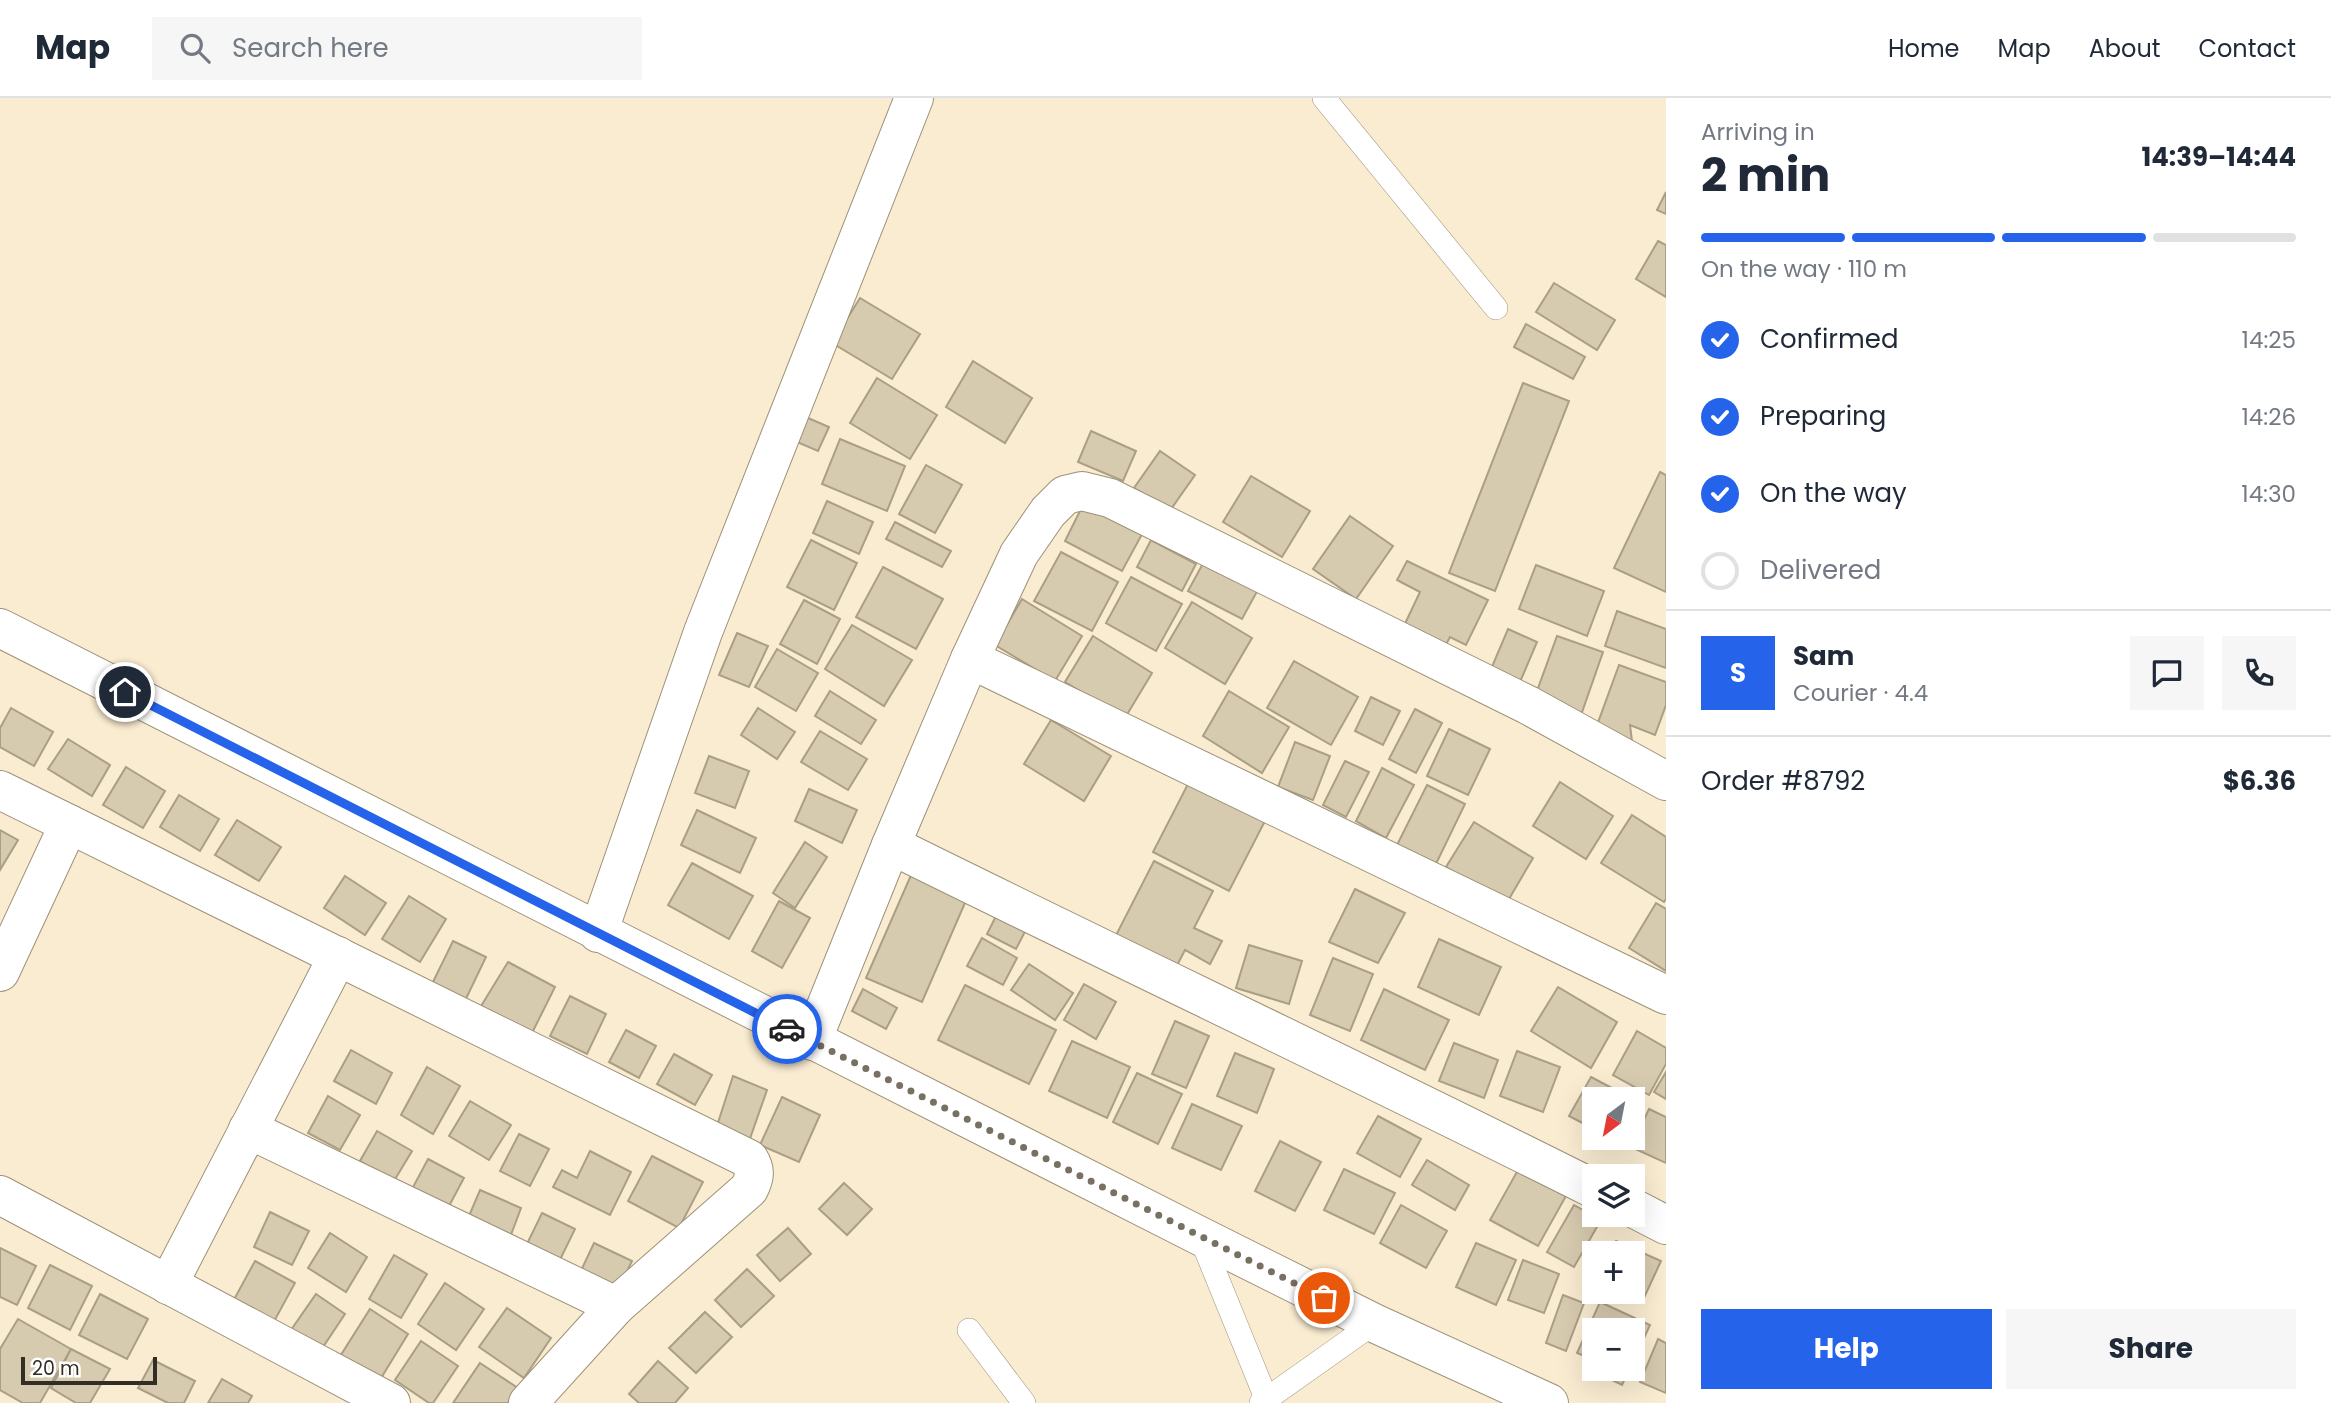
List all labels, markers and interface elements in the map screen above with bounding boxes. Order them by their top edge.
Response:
search box [152,17,642,80]
text: Map [35,24,110,71]
icon: search [176,29,214,67]
text: Search here [232,30,389,66]
text: Home [1888,32,1960,65]
text: Map [1998,32,2051,65]
text: About [2089,32,2160,65]
text: Contact [2198,32,2296,65]
text: Arriving in [1701,116,1815,148]
text: 14:39–14:44 [2141,139,2296,175]
text: 2 min [1701,143,1830,207]
text: On the way · 110 m [1701,253,1907,285]
icon: check [1701,321,1739,359]
text: Confirmed [1760,321,1898,357]
text: 14:25 [2242,324,2296,356]
icon: check [1701,398,1739,436]
text: Preparing [1760,398,1886,434]
text: 14:26 [2241,401,2296,433]
icon: check [1701,475,1739,513]
text: On the way [1760,475,1907,511]
text: 14:30 [2241,478,2296,510]
text: Delivered [1760,552,1881,588]
button: chat [2130,636,2204,710]
button: phone [2222,636,2296,710]
text: Sam [1793,638,1854,674]
text: S [1730,655,1746,691]
pin [95,662,155,722]
icon: home [106,673,144,711]
text: Courier · 4.4 [1793,677,1928,709]
text: Order #8792 [1701,763,1865,799]
text: $6.36 [2223,763,2296,799]
courier [752,994,822,1064]
icon: car [768,1010,806,1048]
north arrow [1582,1087,1645,1150]
map controls [1582,1087,1645,1381]
button: layers [1582,1164,1645,1227]
button: + [1582,1241,1645,1304]
pin [1294,1268,1354,1328]
icon: bag [1305,1279,1343,1317]
button: Help [1701,1309,1992,1389]
button: Share [2006,1309,2296,1389]
button: − [1582,1318,1645,1381]
scale bar [21,1354,158,1386]
text: 20 m [32,1355,80,1382]

